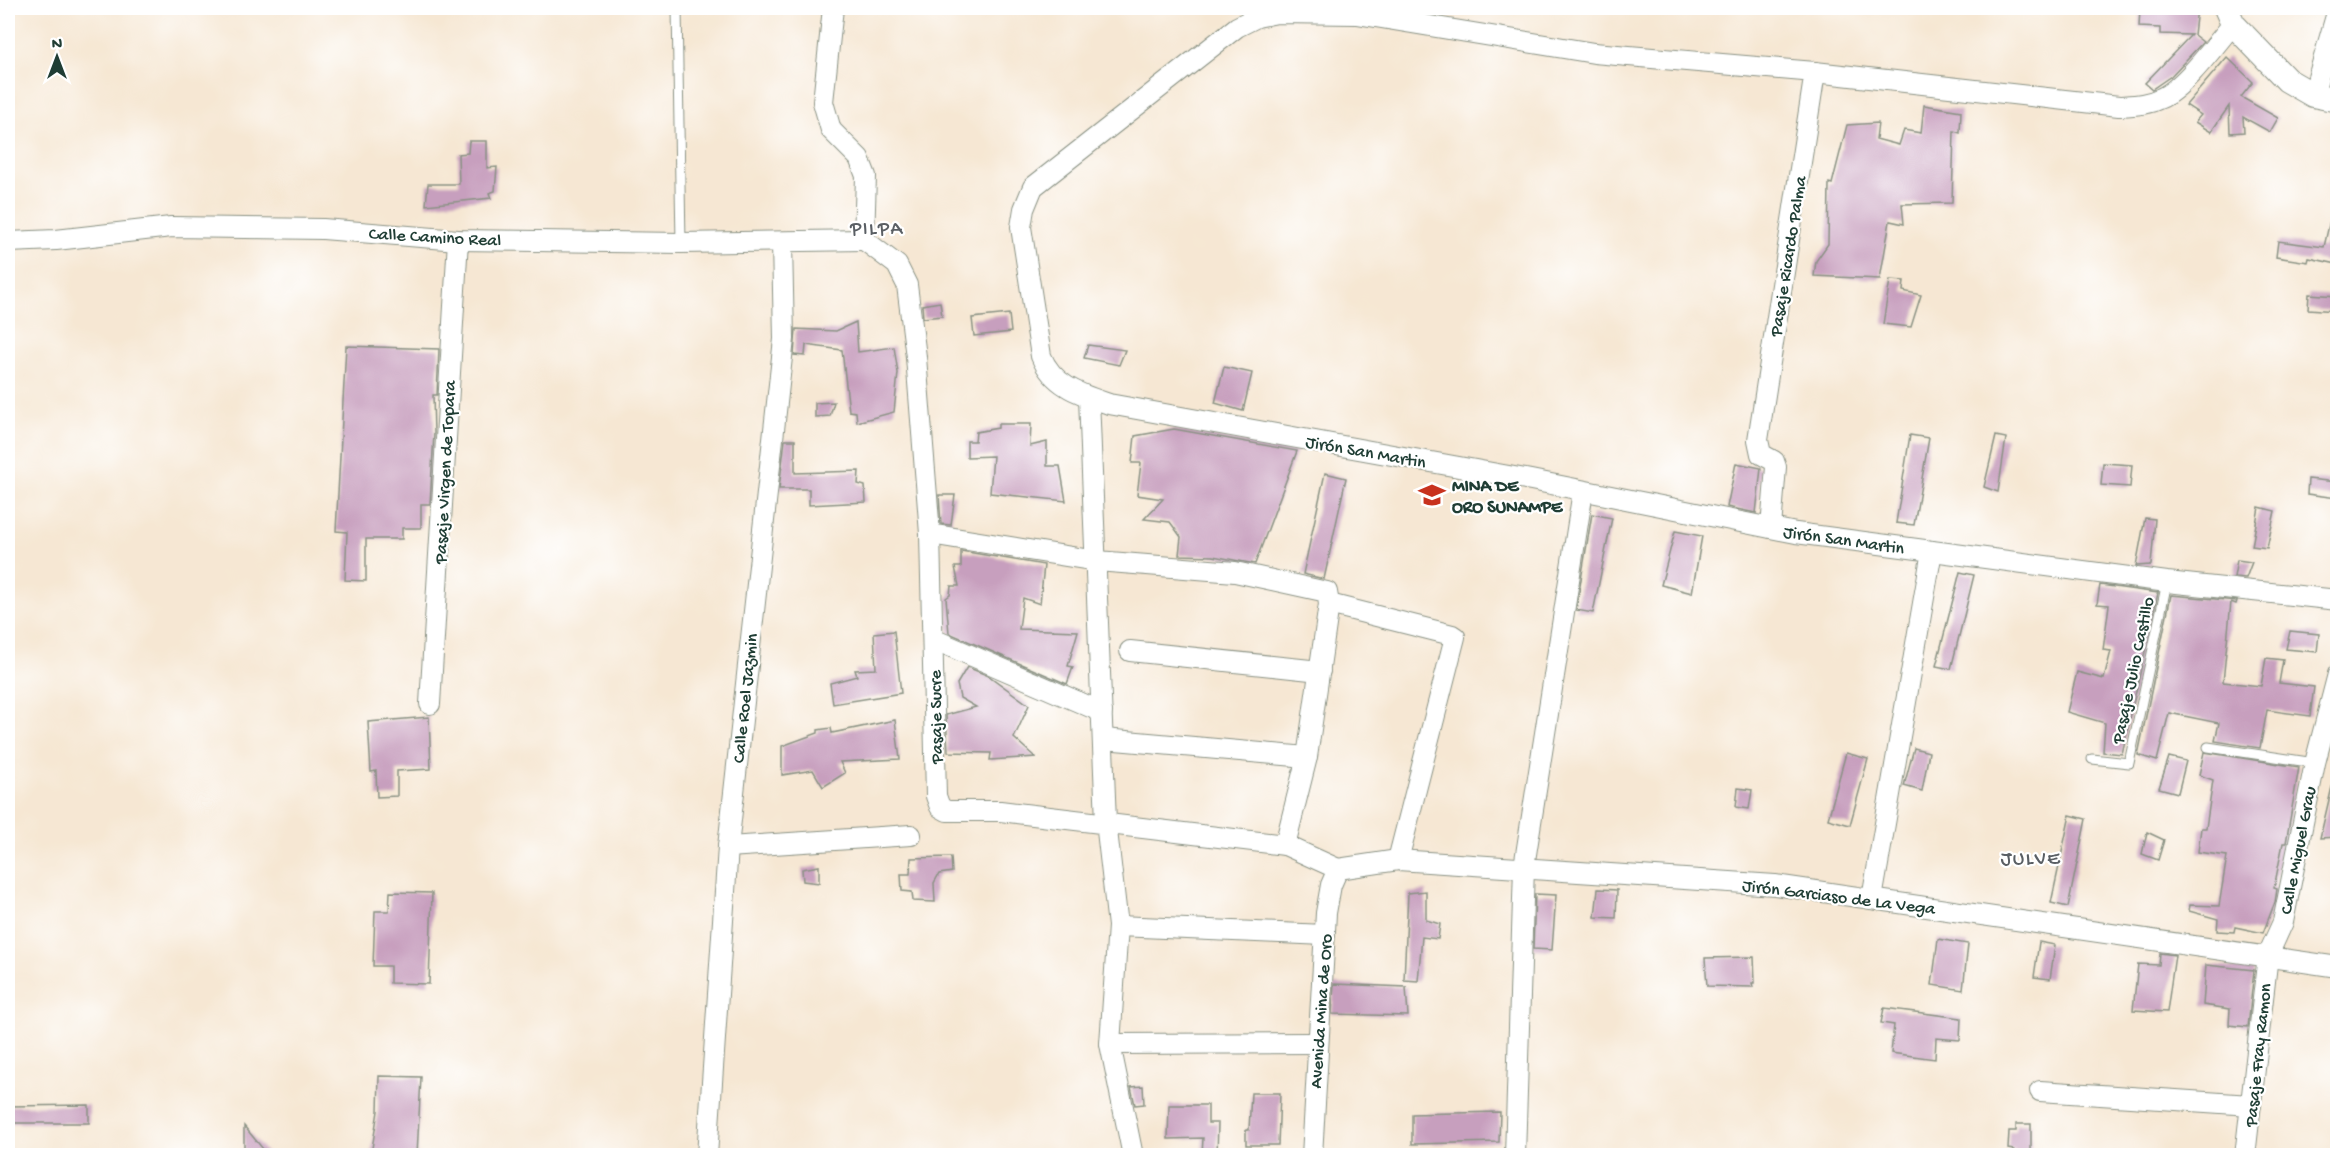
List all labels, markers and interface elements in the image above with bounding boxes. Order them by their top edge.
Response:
north arrow [27,27,87,87]
text: N [52,36,63,55]
street label: Pasaje Ricardo Palma [1766,174,1813,339]
district label: PILPA [849,219,904,242]
street label: Calle Camino Real [368,225,502,252]
street label: Pasaje Virgen de Topara [431,379,462,565]
street label: Jirón San Martin [1304,433,1428,474]
place label: MINA DE ORO SUNAMPE [1452,477,1564,519]
school or university icon: MINA DE ORO SUNAMPE [1417,480,1447,510]
street label: Jirón San Martin [1782,523,1906,560]
street label: Pasaje Julio Castillo [2108,595,2160,747]
street label: Calle Roel Jazmin [729,632,764,764]
street label: Pasaje Sucre [926,669,949,765]
street label: Calle Miguel Grau [2277,784,2322,916]
district label: JULVE [2001,849,2061,872]
street label: Jirón Garciaso de La Vega [1741,876,1937,921]
street label: Avenida Mina de Oro [1307,933,1338,1089]
street label: Pasaje Fray Ramon [2241,982,2278,1129]

